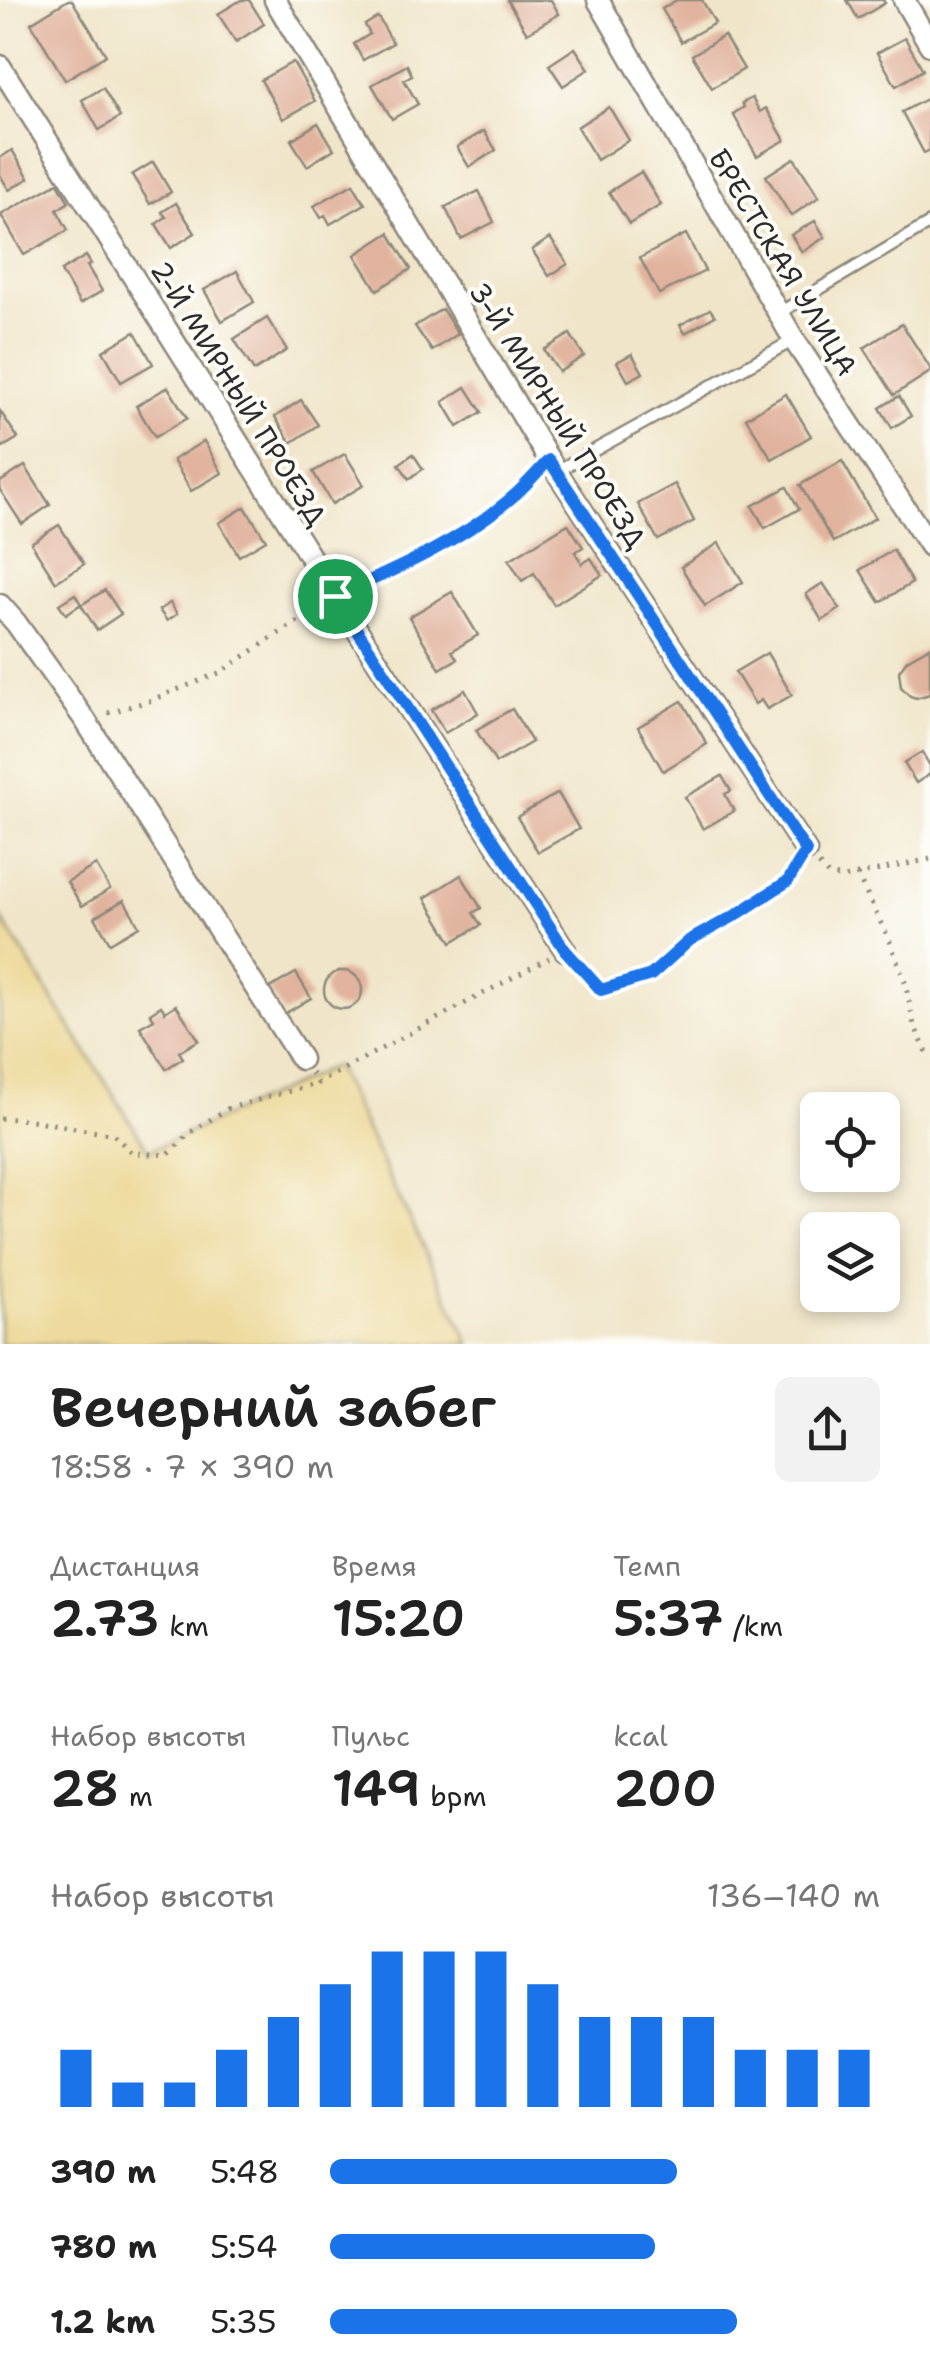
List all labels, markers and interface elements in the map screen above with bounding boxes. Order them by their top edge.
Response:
street label: БРЕСТСКАЯ УЛИЦА [700,141,866,383]
street label: 2-Й МИРНЫЙ ПРОЕЗД [142,253,336,533]
street label: 3-Й МИРНЫЙ ПРОЕЗД [461,275,655,555]
pin [293,554,378,639]
icon: arrive [308,569,363,624]
map controls [800,1092,900,1312]
button: locate [800,1092,900,1192]
button: layers [800,1212,900,1312]
text: Вечерний забег [50,1370,496,1444]
button: share [775,1377,880,1482]
text: 18:58 · 7 × 390 m [50,1445,334,1488]
text: Дистанция [50,1547,200,1585]
text: Время [332,1547,417,1585]
text: Темп [613,1547,681,1585]
text: 2.73 [50,1585,160,1652]
text: 15:20 [332,1585,465,1652]
text: 5:37 [613,1585,724,1652]
text: km [160,1607,209,1645]
text: /km [724,1607,783,1645]
text: Набор высоты [50,1717,246,1755]
text: Пульс [332,1717,410,1755]
text: kcal [613,1717,668,1755]
text: 28 [50,1755,119,1822]
text: 149 [332,1755,421,1822]
text: 200 [613,1755,717,1822]
text: m [119,1777,153,1815]
text: bpm [421,1777,487,1815]
text: Набор высоты [50,1874,275,1917]
text: 136–140 m [707,1874,880,1917]
text: 390 m [50,2150,156,2193]
text: 5:48 [210,2150,279,2193]
text: 780 m [50,2225,157,2268]
text: 5:54 [210,2225,278,2268]
text: 1.2 km [50,2300,155,2343]
text: 5:35 [210,2300,277,2343]

